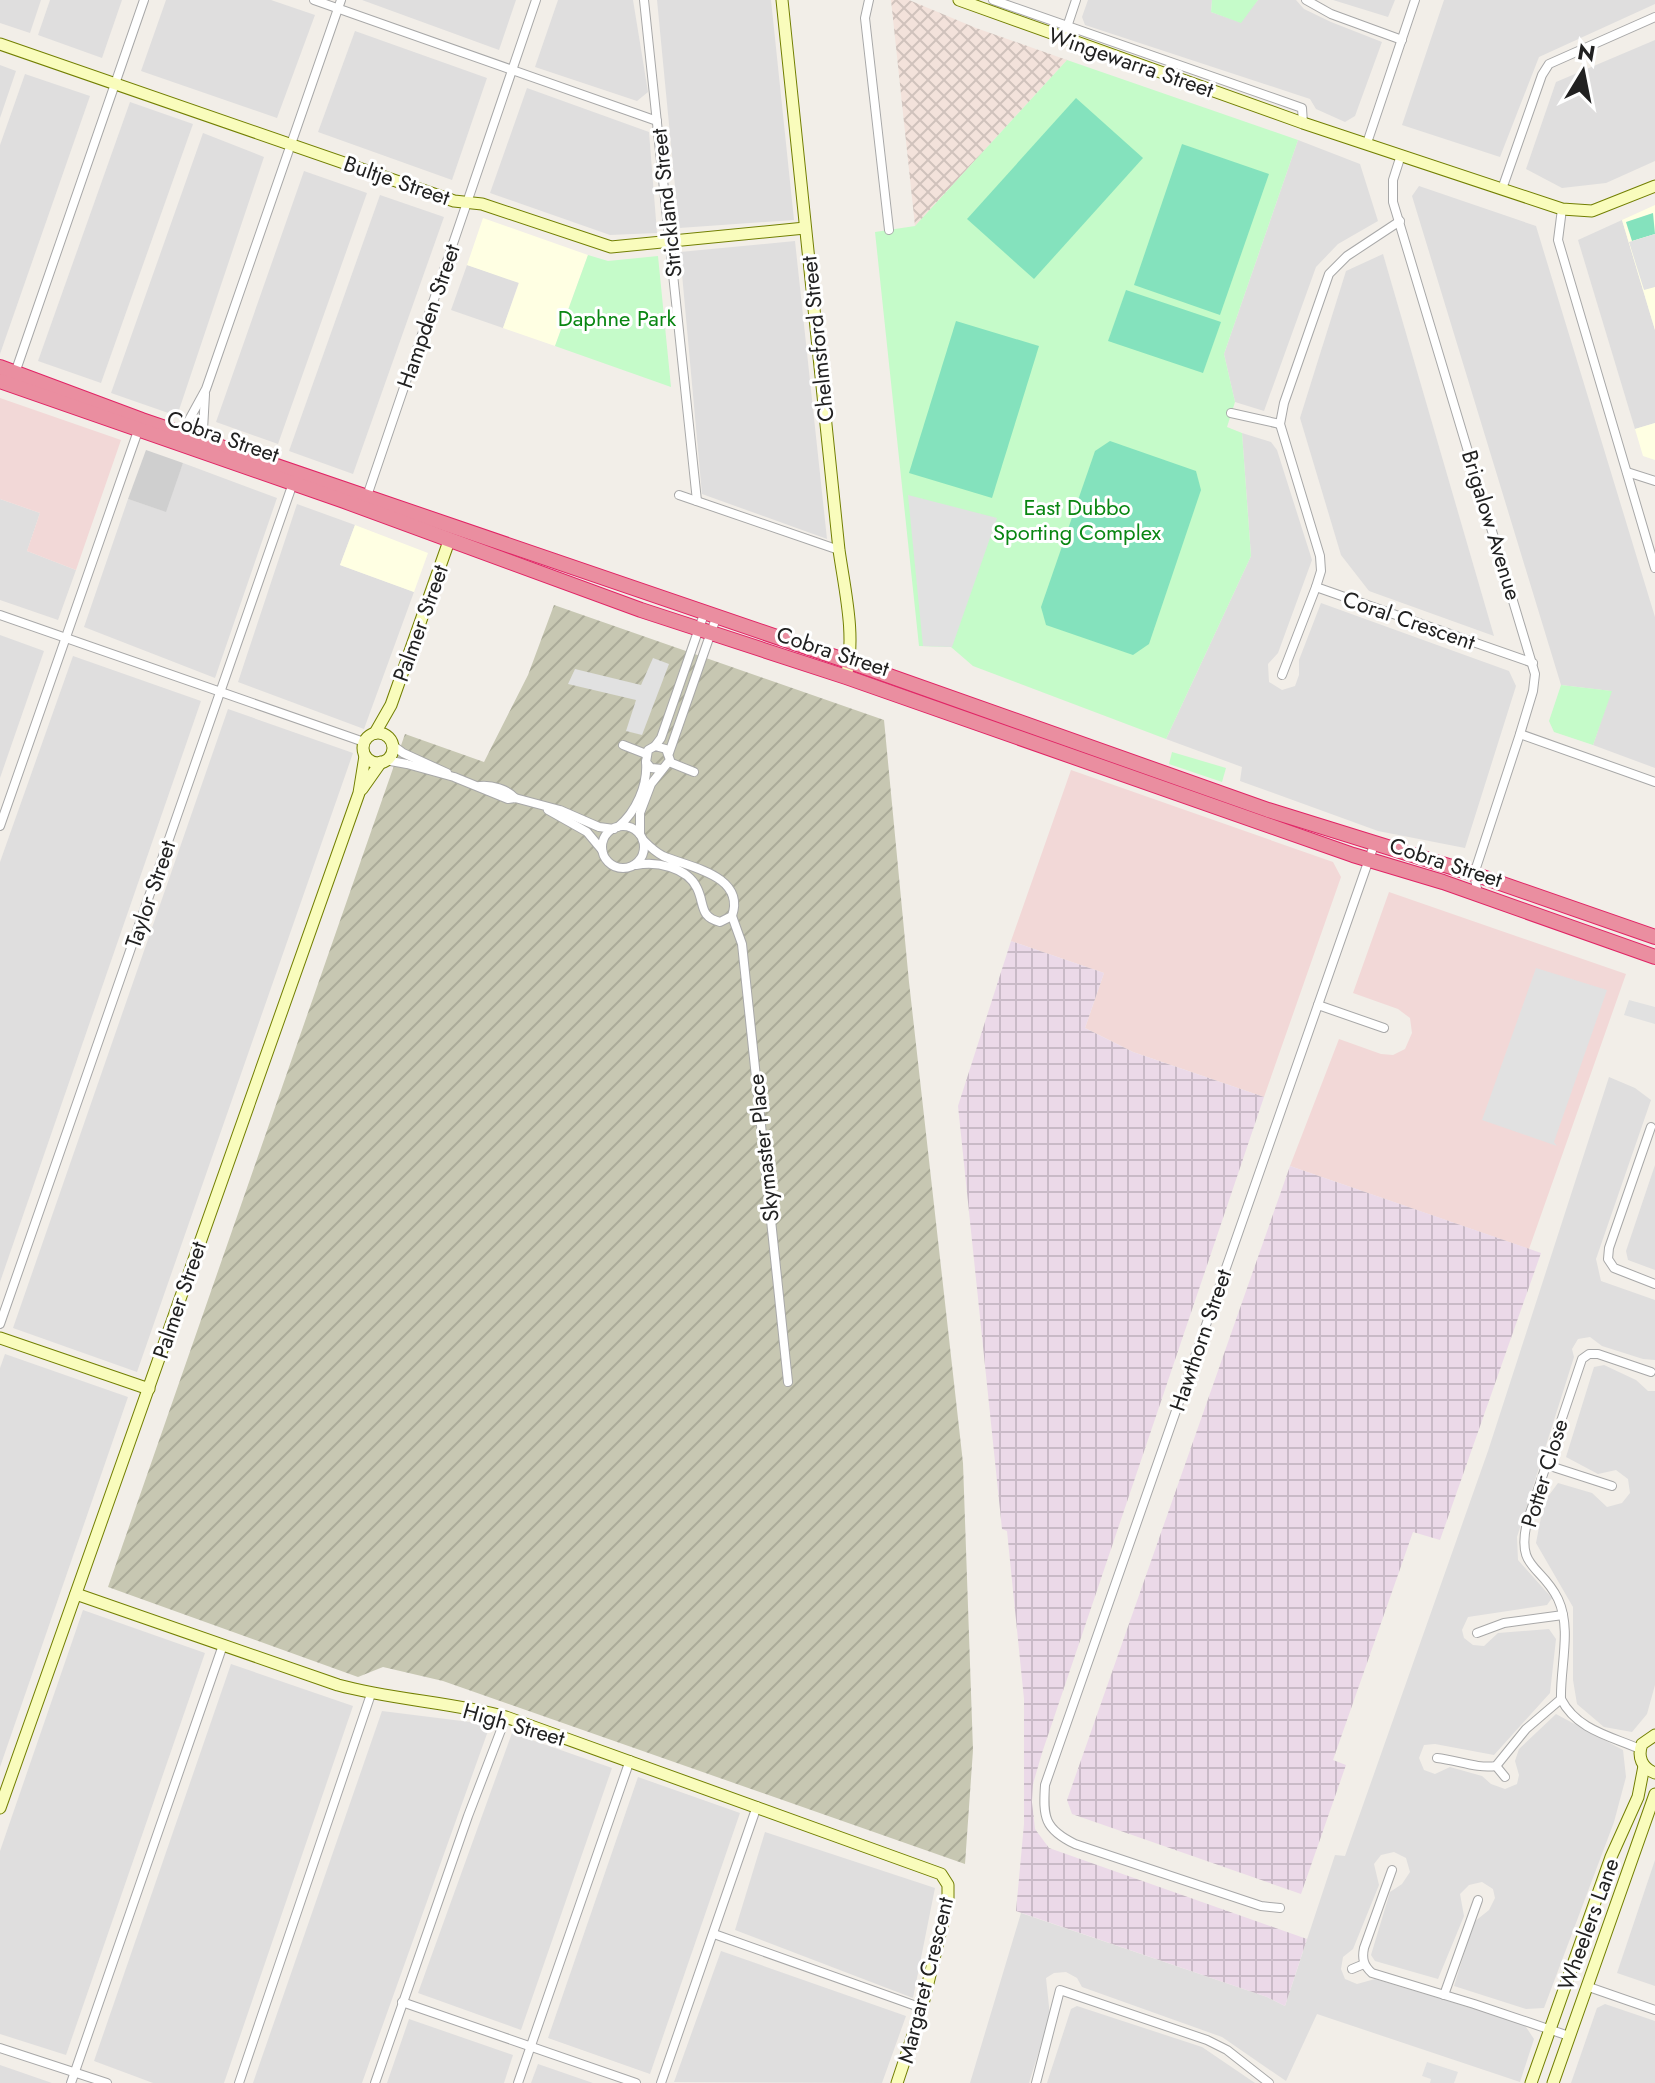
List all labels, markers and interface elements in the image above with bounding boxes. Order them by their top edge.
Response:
street label: Wingewarra Street [1044,19,1219,106]
north arrow [1543,32,1623,112]
text: N [1575,35,1598,70]
street label: Strickland Street [642,126,690,279]
street label: Bultje Street [340,147,455,213]
street label: Hampden Street [388,239,468,392]
street label: Chelmsford Street [792,254,842,423]
park label: Daphne Park [558,302,676,334]
street label: Cobra Street [163,402,284,470]
street label: Brigalow Avenue [1454,446,1530,604]
park label: East Dubbo Sporting Complex [993,491,1162,548]
street label: Palmer Street [384,559,456,686]
street label: Coral Crescent [1339,582,1480,658]
street label: Cobra Street [772,618,894,684]
street label: Cobra Street [1385,829,1507,895]
street label: Taylor Street [117,835,184,952]
street label: Skymaster Place [739,1072,787,1224]
street label: Palmer Street [144,1236,214,1363]
street label: Hawthorn Street [1161,1264,1239,1415]
street label: Potter Close [1512,1415,1576,1531]
street label: High Street [459,1694,569,1754]
street label: Wheelers Lane [1549,1853,1627,1995]
street label: Margaret Crescent [889,1893,961,2067]

